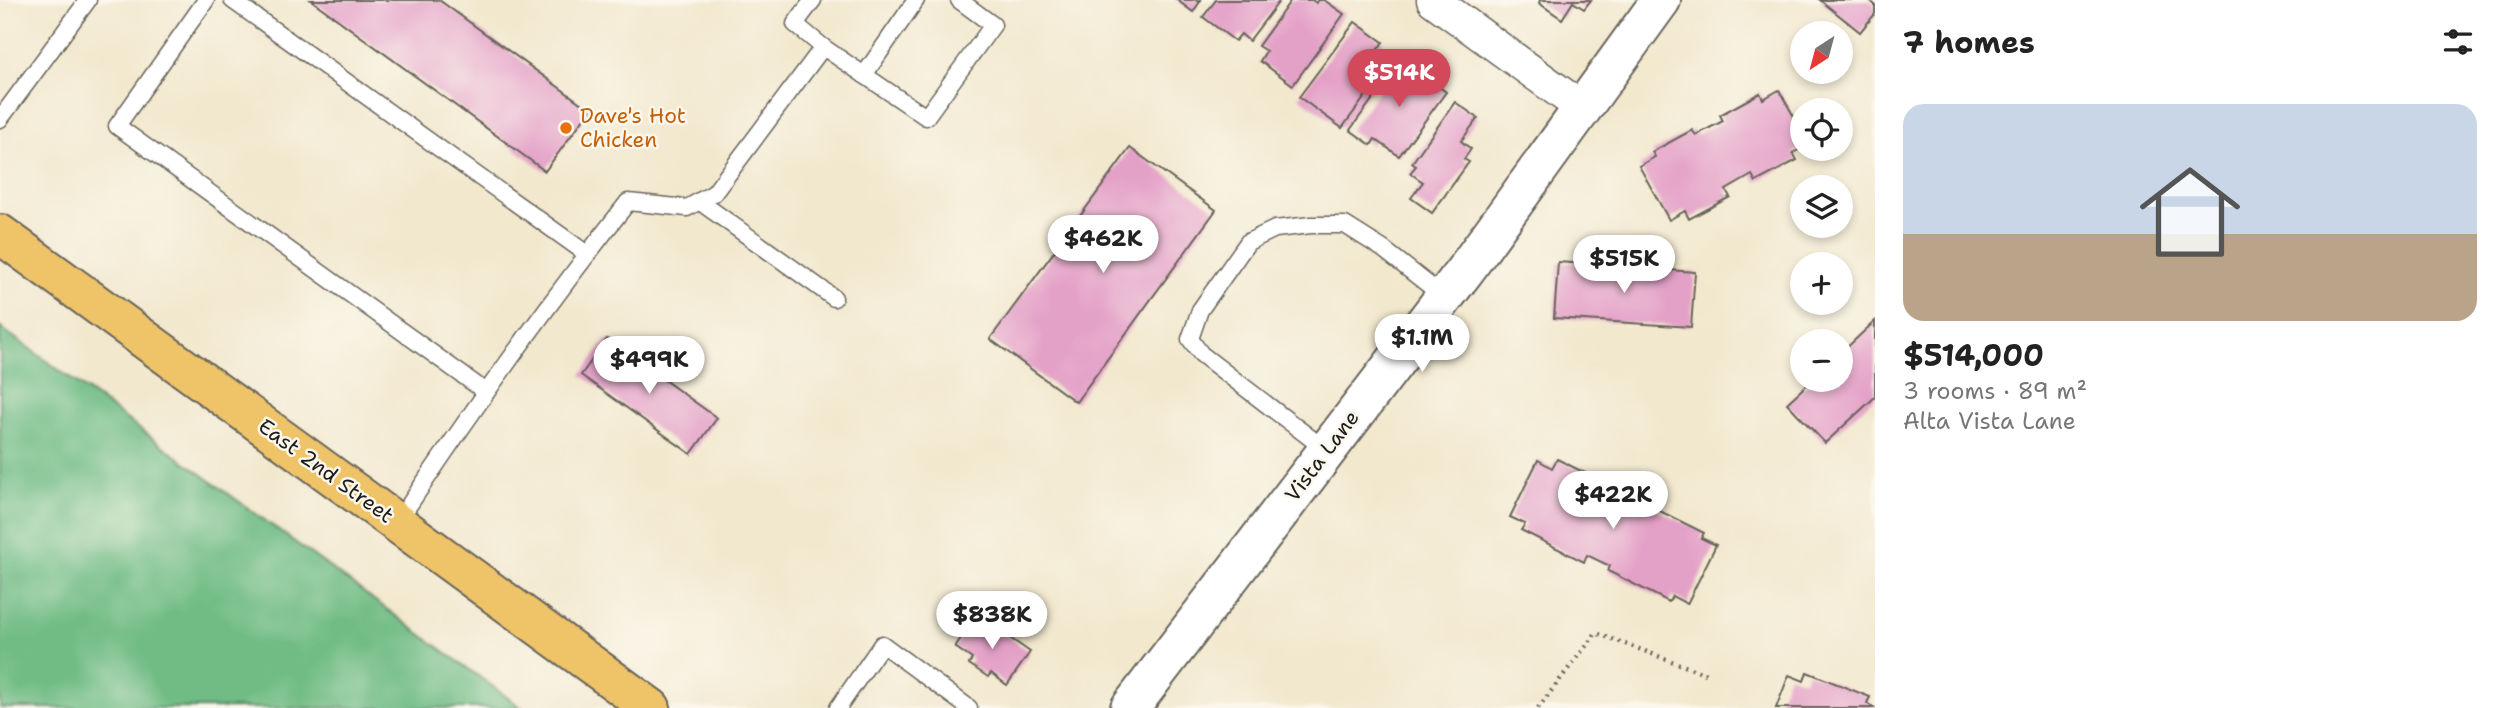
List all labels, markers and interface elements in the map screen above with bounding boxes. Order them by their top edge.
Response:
north arrow [1790,21,1853,84]
map controls [1790,21,1853,392]
text: 7 homes [1903,22,2035,63]
icon: filters [2439,23,2477,61]
pin: $514K [1350,50,1448,109]
text: $514K [1363,57,1435,87]
button: locate [1790,98,1853,161]
place label: Dave's Hot Chicken [580,102,686,154]
marker: Dave's Hot Chicken [558,120,574,136]
icon: home [2127,149,2253,275]
button: layers [1790,175,1853,238]
pin: $462K [1054,216,1152,275]
text: $462K [1064,223,1142,253]
pin: $515K [1575,236,1673,295]
text: $515K [1589,243,1659,273]
button: + [1790,252,1853,315]
pin: $1.1M [1373,314,1471,374]
text: $1.1M [1391,322,1453,352]
button: − [1790,329,1853,392]
text: $514,000 [1903,335,2044,376]
pin: $499K [600,336,698,396]
text: $499K [610,344,688,374]
text: 3 rooms · 89 m² [1903,376,2087,406]
street label: Vista Lane [1278,405,1366,507]
text: Alta Vista Lane [1903,406,2076,436]
street label: East 2nd Street [253,412,399,530]
pin: $422K [1564,472,1662,531]
text: $422K [1574,479,1652,509]
pin: $838K [943,592,1041,651]
text: $838K [952,599,1032,629]

